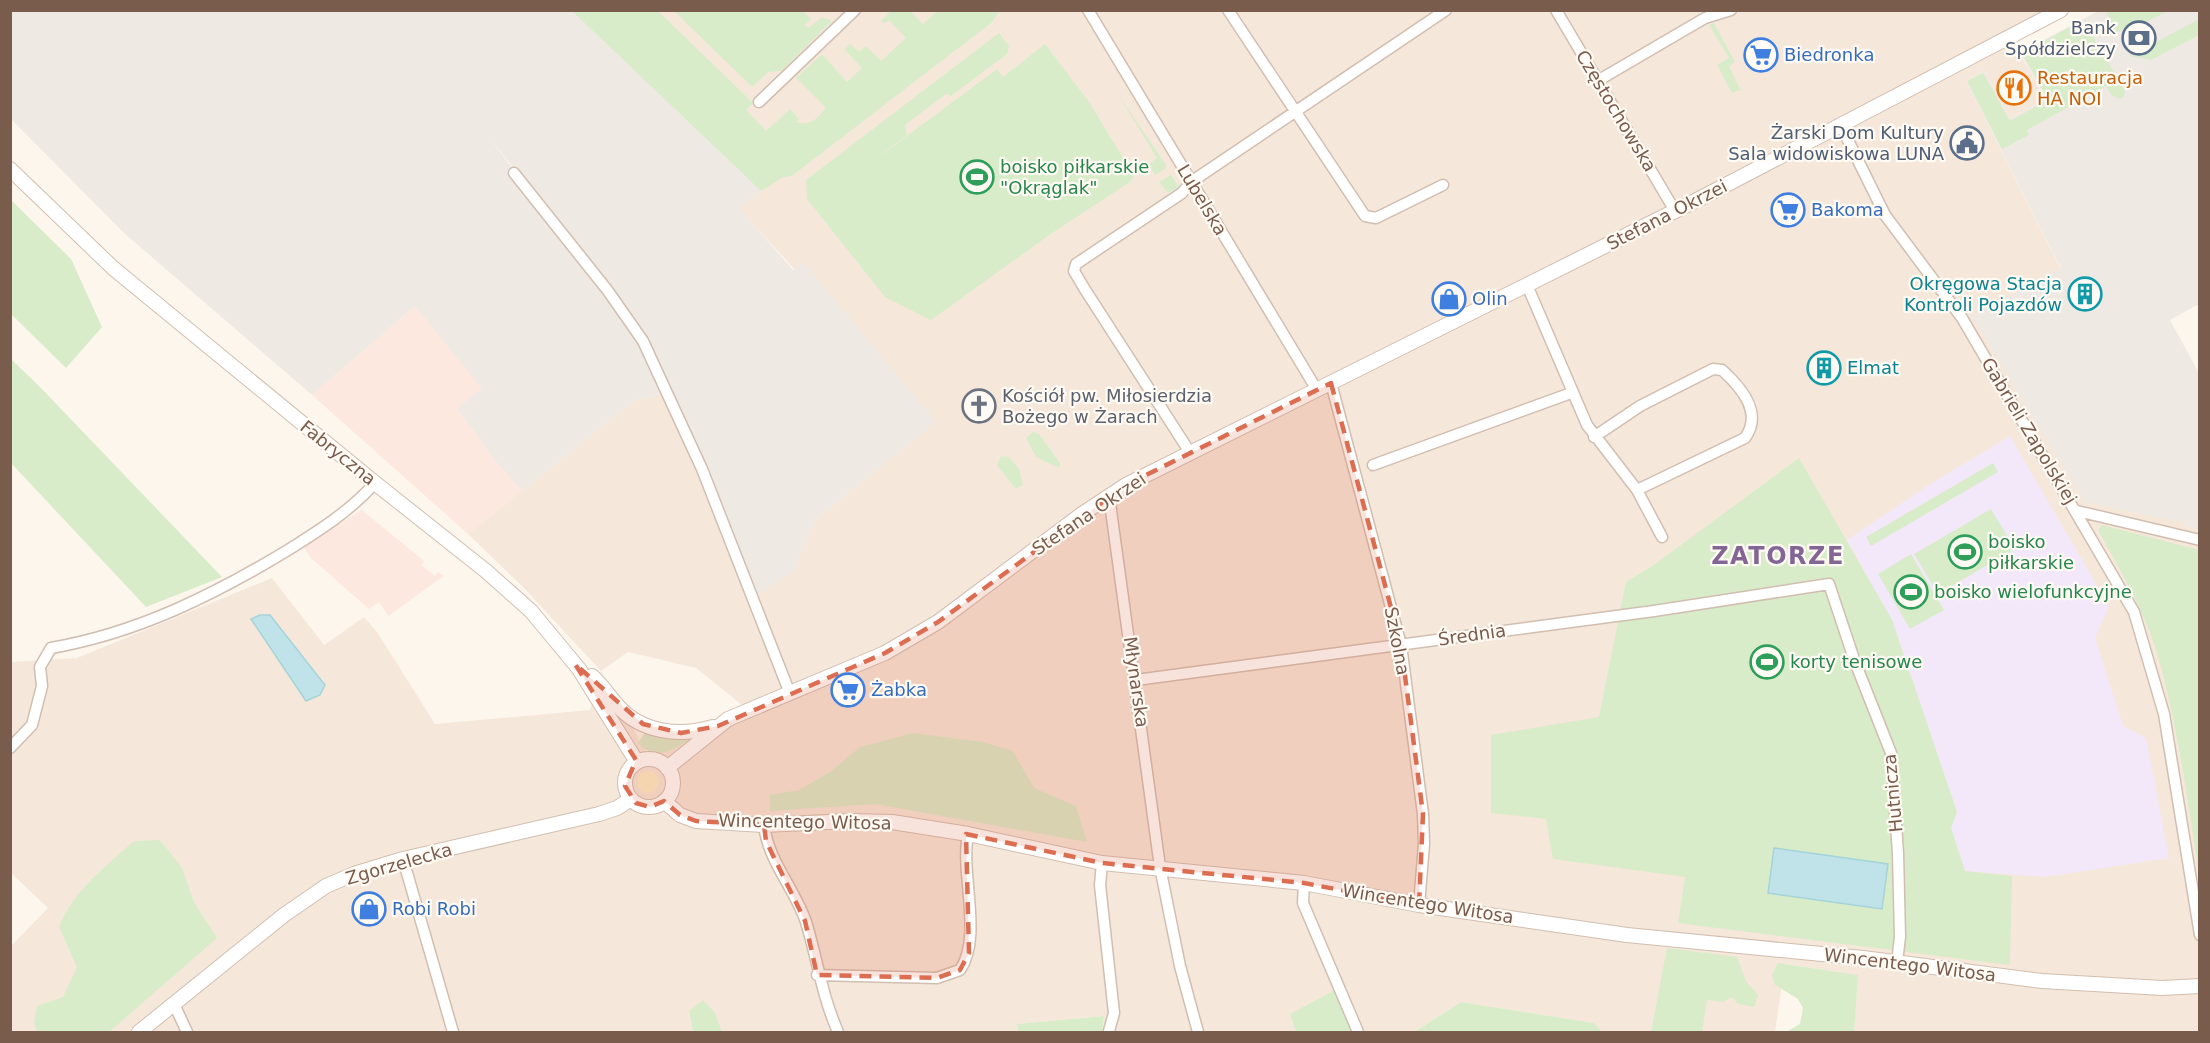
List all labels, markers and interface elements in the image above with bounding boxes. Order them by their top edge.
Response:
place label: Bank Spółdzielczy [2005,17,2117,59]
bank icon: Bank Spółdzielczy [2121,20,2157,56]
supermarket icon: Biedronka [1743,37,1779,73]
place label: Biedronka [1784,44,1874,65]
street label: Częstochowska [1572,46,1661,175]
place label: Restauracja HA NOI [2037,67,2143,109]
restaurant icon: Restauracja HA NOI [1996,70,2032,106]
place label: Żarski Dom Kultury Sala widowiskowa LUNA [1728,122,1945,164]
public building icon: Żarski Dom Kultury Sala widowiskowa LUNA [1949,125,1985,161]
place label: boisko piłkarskie "Okrąglak" [1000,156,1149,198]
sports icon: boisko piłkarskie "Okrąglak" [959,159,995,195]
street label: Lubelska [1173,160,1232,239]
street label: Stefana Okrzei [1603,175,1731,254]
supermarket icon: Bakoma [1770,192,1806,228]
place label: Bakoma [1811,199,1884,220]
place label: Okręgowa Stacja Kontroli Pojazdów [1904,273,2062,315]
building icon: Okręgowa Stacja Kontroli Pojazdów [2067,276,2103,312]
shop icon: Olin [1431,281,1467,317]
place label: Olin [1472,288,1508,309]
building icon: Elmat [1806,350,1842,386]
street label: Gabrieli Zapolskiej [1977,354,2082,508]
place label: Elmat [1847,357,1899,378]
place label: Kościół pw. Miłosierdzia Bożego w Żarach [1002,385,1212,427]
church icon: Kościół pw. Miłosierdzia Bożego w Żarach [961,388,997,424]
street label: Fabryczna [296,416,380,489]
street label: Stefana Okrzei [1028,468,1150,559]
place label: boisko piłkarskie [1988,531,2074,573]
sports icon: boisko piłkarskie [1947,534,1983,570]
district label: ZATORZE [1711,542,1845,570]
sports icon: boisko wielofunkcyjne [1893,574,1929,610]
place label: boisko wielofunkcyjne [1934,581,2132,602]
street label: Szkolna [1381,605,1414,677]
street label: Średnia [1437,619,1507,650]
street label: Młynarska [1120,635,1153,729]
sports icon: korty tenisowe [1749,644,1785,680]
place label: korty tenisowe [1790,651,1922,672]
supermarket icon: Żabka [830,672,866,708]
place label: Żabka [871,679,927,700]
street label: Hutnicza [1879,753,1906,833]
street label: Wincentego Witosa [718,809,892,834]
street label: Zgorzelecka [343,838,455,889]
street label: Wincentego Witosa [1341,880,1515,927]
shop icon: Robi Robi [351,891,387,927]
place label: Robi Robi [392,898,476,919]
street label: Wincentego Witosa [1823,944,1997,985]

